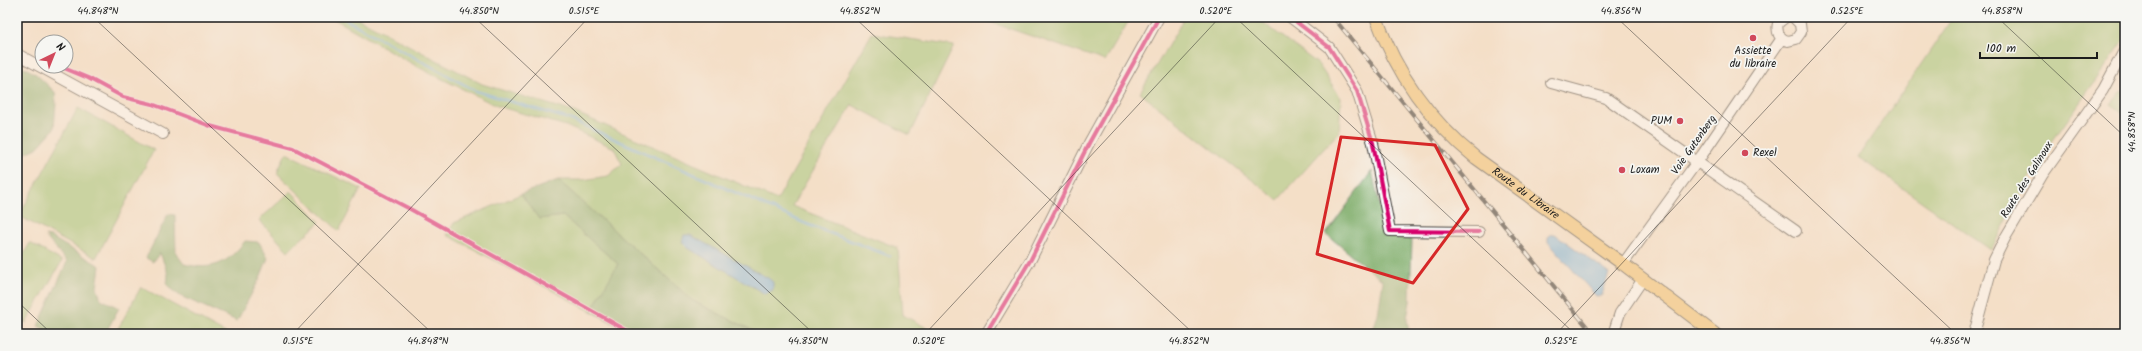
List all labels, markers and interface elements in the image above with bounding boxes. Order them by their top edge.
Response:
text: 44.848°N [77,3,119,19]
text: 44.850°N [459,3,499,19]
text: 0.515°E [569,3,600,19]
text: 44.852°N [840,3,881,19]
text: 0.520°E [1200,3,1234,19]
text: 44.856°N [1601,3,1641,19]
text: 0.525°E [1830,3,1865,19]
text: 44.858°N [1982,3,2023,19]
marker: Assiette du libraire [1748,33,1758,43]
north arrow [34,34,74,74]
scale bar [1980,34,2097,60]
text: N [51,38,69,56]
text: 100 m [1986,39,2017,58]
place label: Assiette du libraire [1730,42,1776,73]
street label: Voie Gutenberg [1667,111,1721,179]
text: 44.858°N [2124,111,2140,152]
place label: PUM [1651,112,1672,130]
marker: PUM [1675,116,1685,126]
street label: Route des Galinoux [1996,138,2058,222]
place label: Rexel [1753,144,1777,162]
marker: Rexel [1740,148,1750,158]
place label: Loxam [1630,161,1660,179]
street label: Route du Libraire [1488,163,1563,224]
marker: Loxam [1617,165,1627,175]
text: 0.515°E [283,333,314,349]
text: 44.848°N [407,333,449,349]
text: 44.850°N [788,333,828,349]
text: 0.520°E [913,333,947,349]
text: 44.852°N [1169,333,1210,349]
text: 0.525°E [1544,333,1579,349]
text: 44.856°N [1930,333,1970,349]

